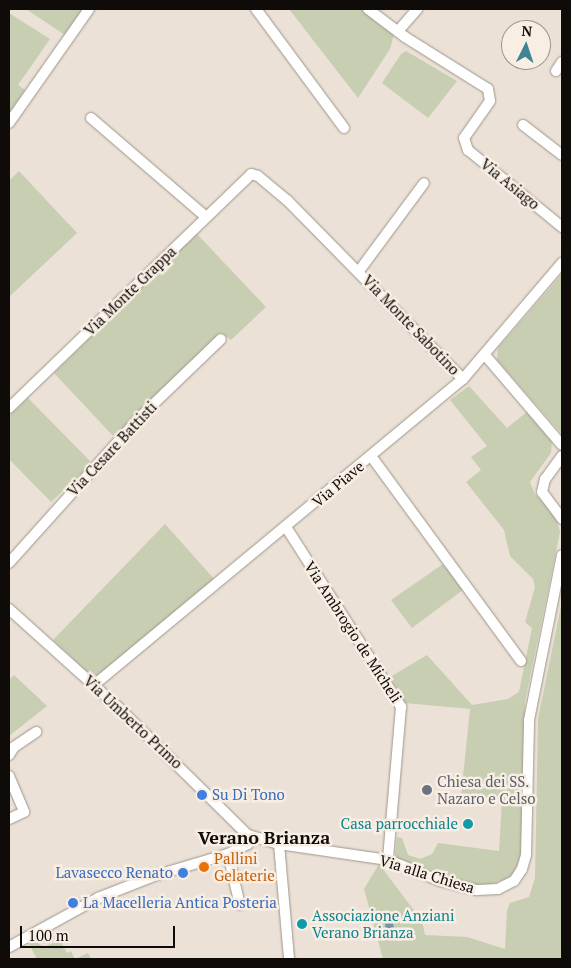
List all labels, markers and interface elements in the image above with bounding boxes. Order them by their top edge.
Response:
north arrow [501,20,551,70]
text: N [521,21,533,40]
street label: Via Asiago [477,155,543,213]
street label: Via Monte Grappa [80,242,180,340]
street label: Via Monte Sabotino [359,271,463,379]
street label: Via Cesare Battisti [64,398,160,500]
street label: Via Piave [309,457,367,511]
street label: Via Ambrogio de Micheli [300,558,406,706]
street label: Via Umberto Primo [80,672,186,772]
place label: Chiesa dei SS. Nazaro e Celso [437,772,535,807]
marker: Chiesa dei SS. Nazaro e Celso [421,784,433,796]
place label: Su Di Tono [212,786,285,804]
marker: Su Di Tono [196,789,208,801]
place label: Casa parrocchiale [341,815,458,833]
marker: Casa parrocchiale [462,818,474,830]
district label: Verano Brianza [198,826,330,848]
place label: Pallini Gelaterie [214,849,275,884]
street label: Via alla Chiesa [377,851,477,897]
marker: Pallini Gelaterie [198,861,210,873]
place label: Lavasecco Renato [55,864,173,882]
marker: Lavasecco Renato [177,867,189,879]
place label: La Macelleria Antica Posteria [83,894,277,912]
marker: La Macelleria Antica Posteria [67,897,79,909]
place label: Associazione Anziani Verano Brianza [312,906,455,941]
scale bar [22,916,178,948]
marker: Associazione Anziani Verano Brianza [296,918,308,930]
text: 100 m [28,925,69,945]

